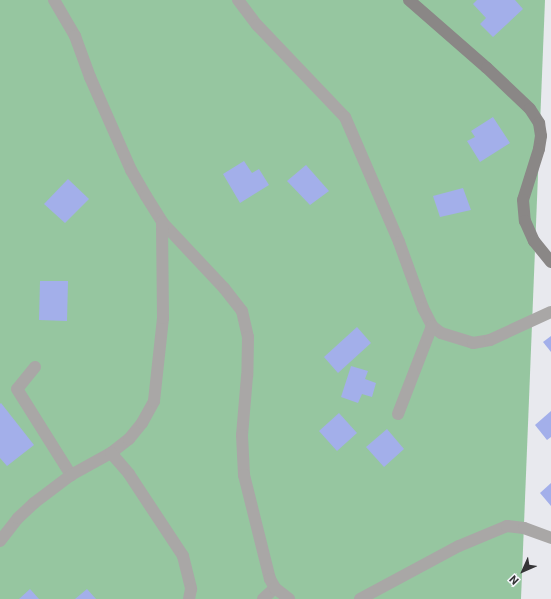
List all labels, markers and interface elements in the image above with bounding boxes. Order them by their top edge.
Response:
north arrow [503,551,543,591]
text: N [507,573,522,587]

